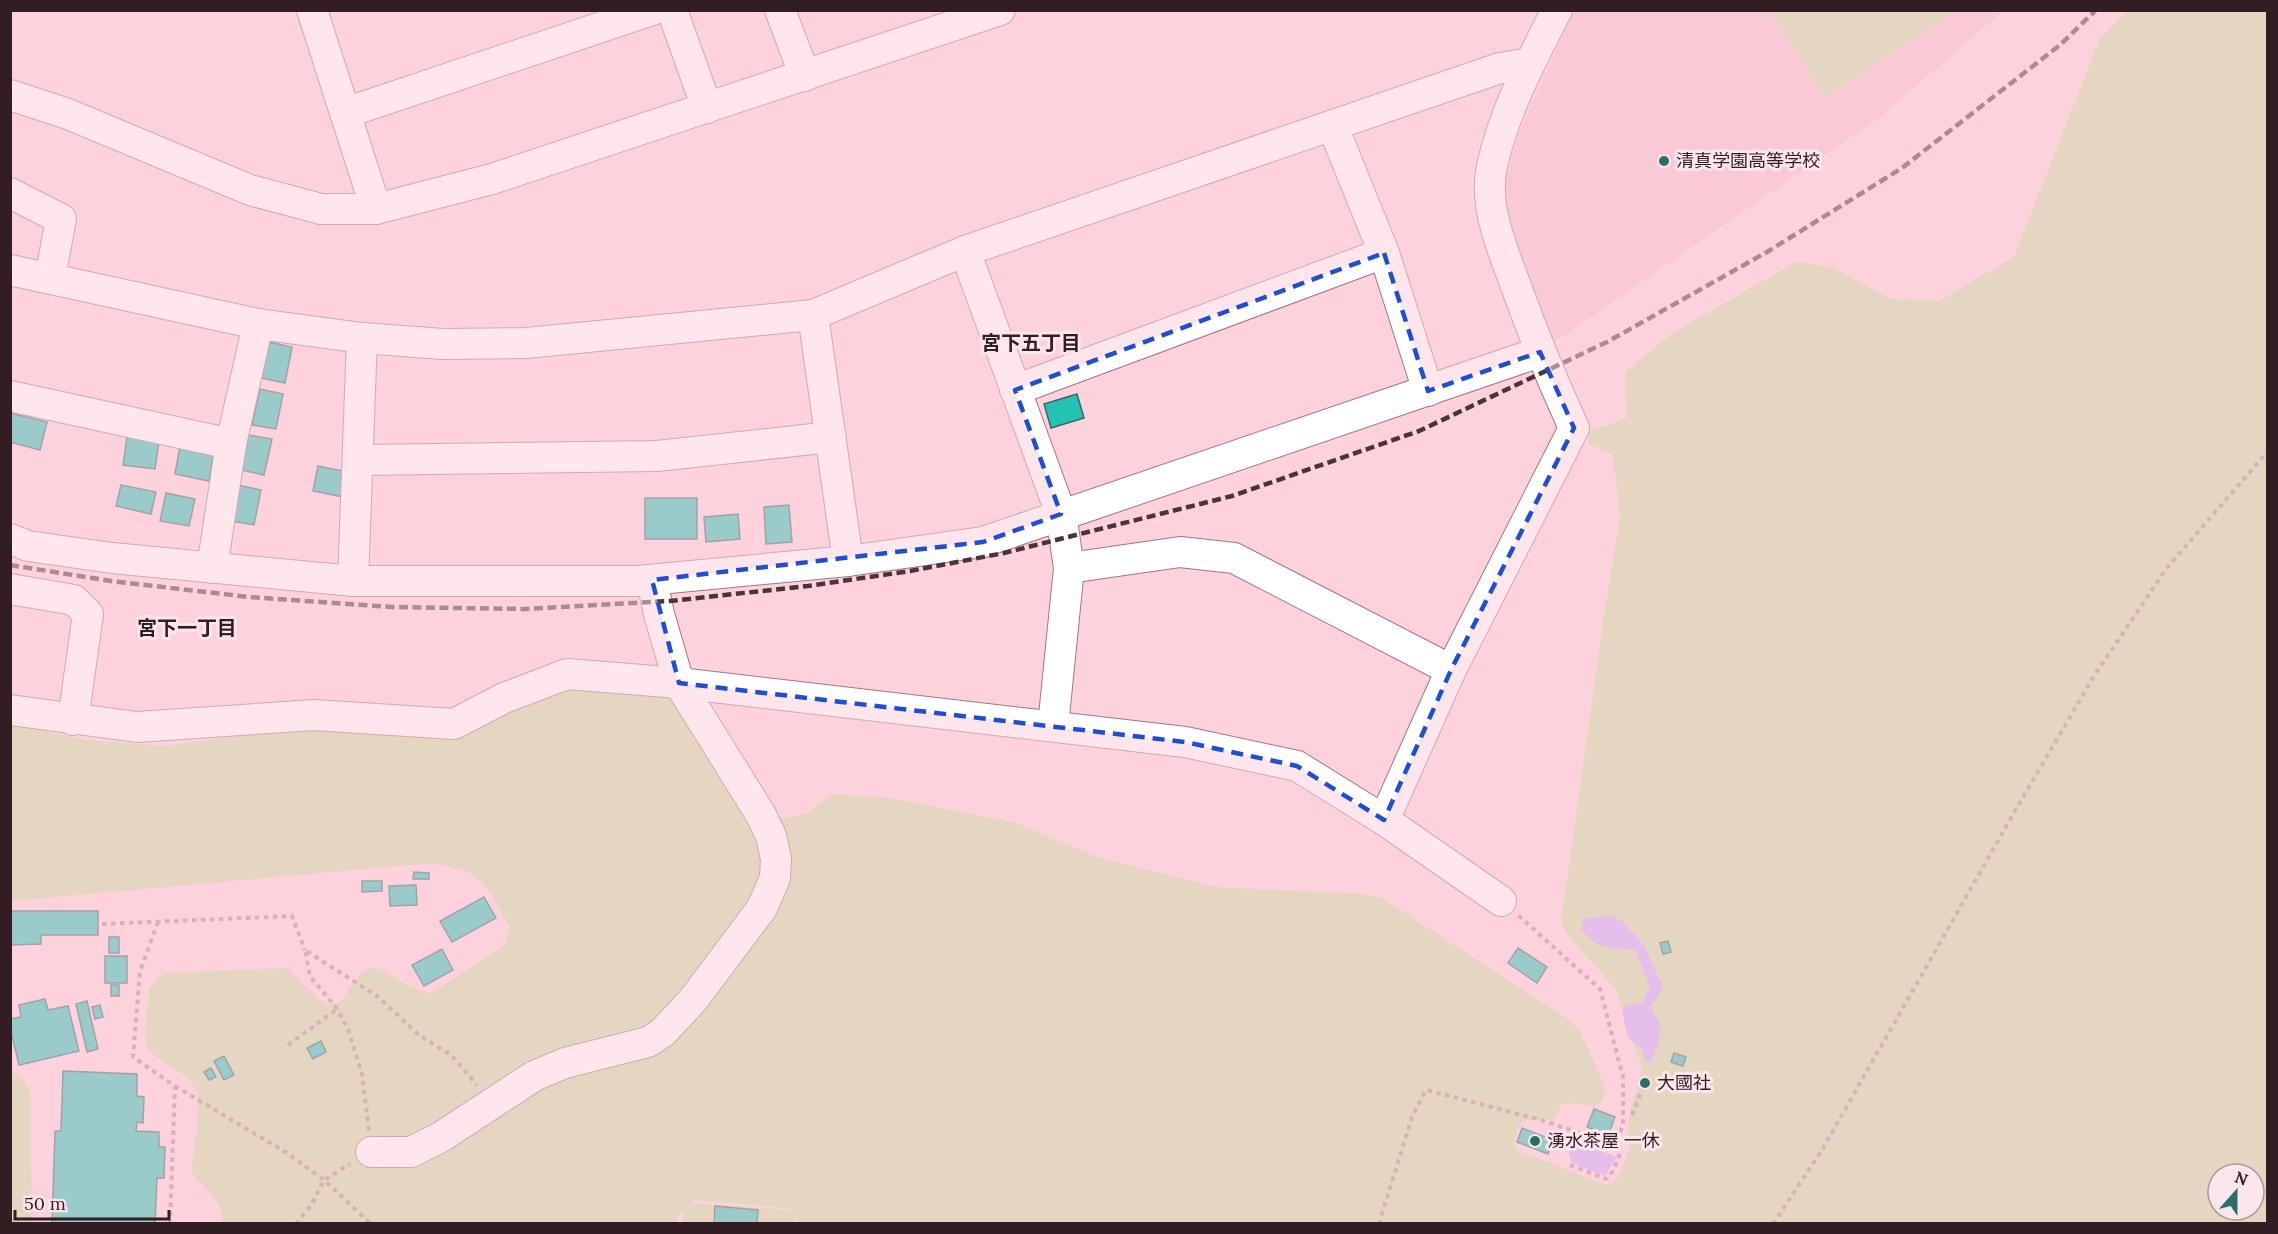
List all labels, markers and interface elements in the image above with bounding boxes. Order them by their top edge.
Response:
place label: 清真学園高等学校 [1676,149,1820,172]
marker: 清真学園高等学校 [1657,154,1671,168]
district label: 宮下五丁目 [981,330,1081,355]
district label: 宮下一丁目 [137,615,237,640]
place label: 大國社 [1657,1071,1711,1094]
marker: 大國社 [1638,1076,1652,1090]
place label: 湧水茶屋 一休 [1547,1129,1660,1152]
marker: 湧水茶屋 一休 [1528,1134,1542,1148]
north arrow [2206,1162,2266,1222]
text: N [2232,1166,2251,1190]
scale bar [15,1183,170,1221]
text: 50 m [24,1192,66,1215]

